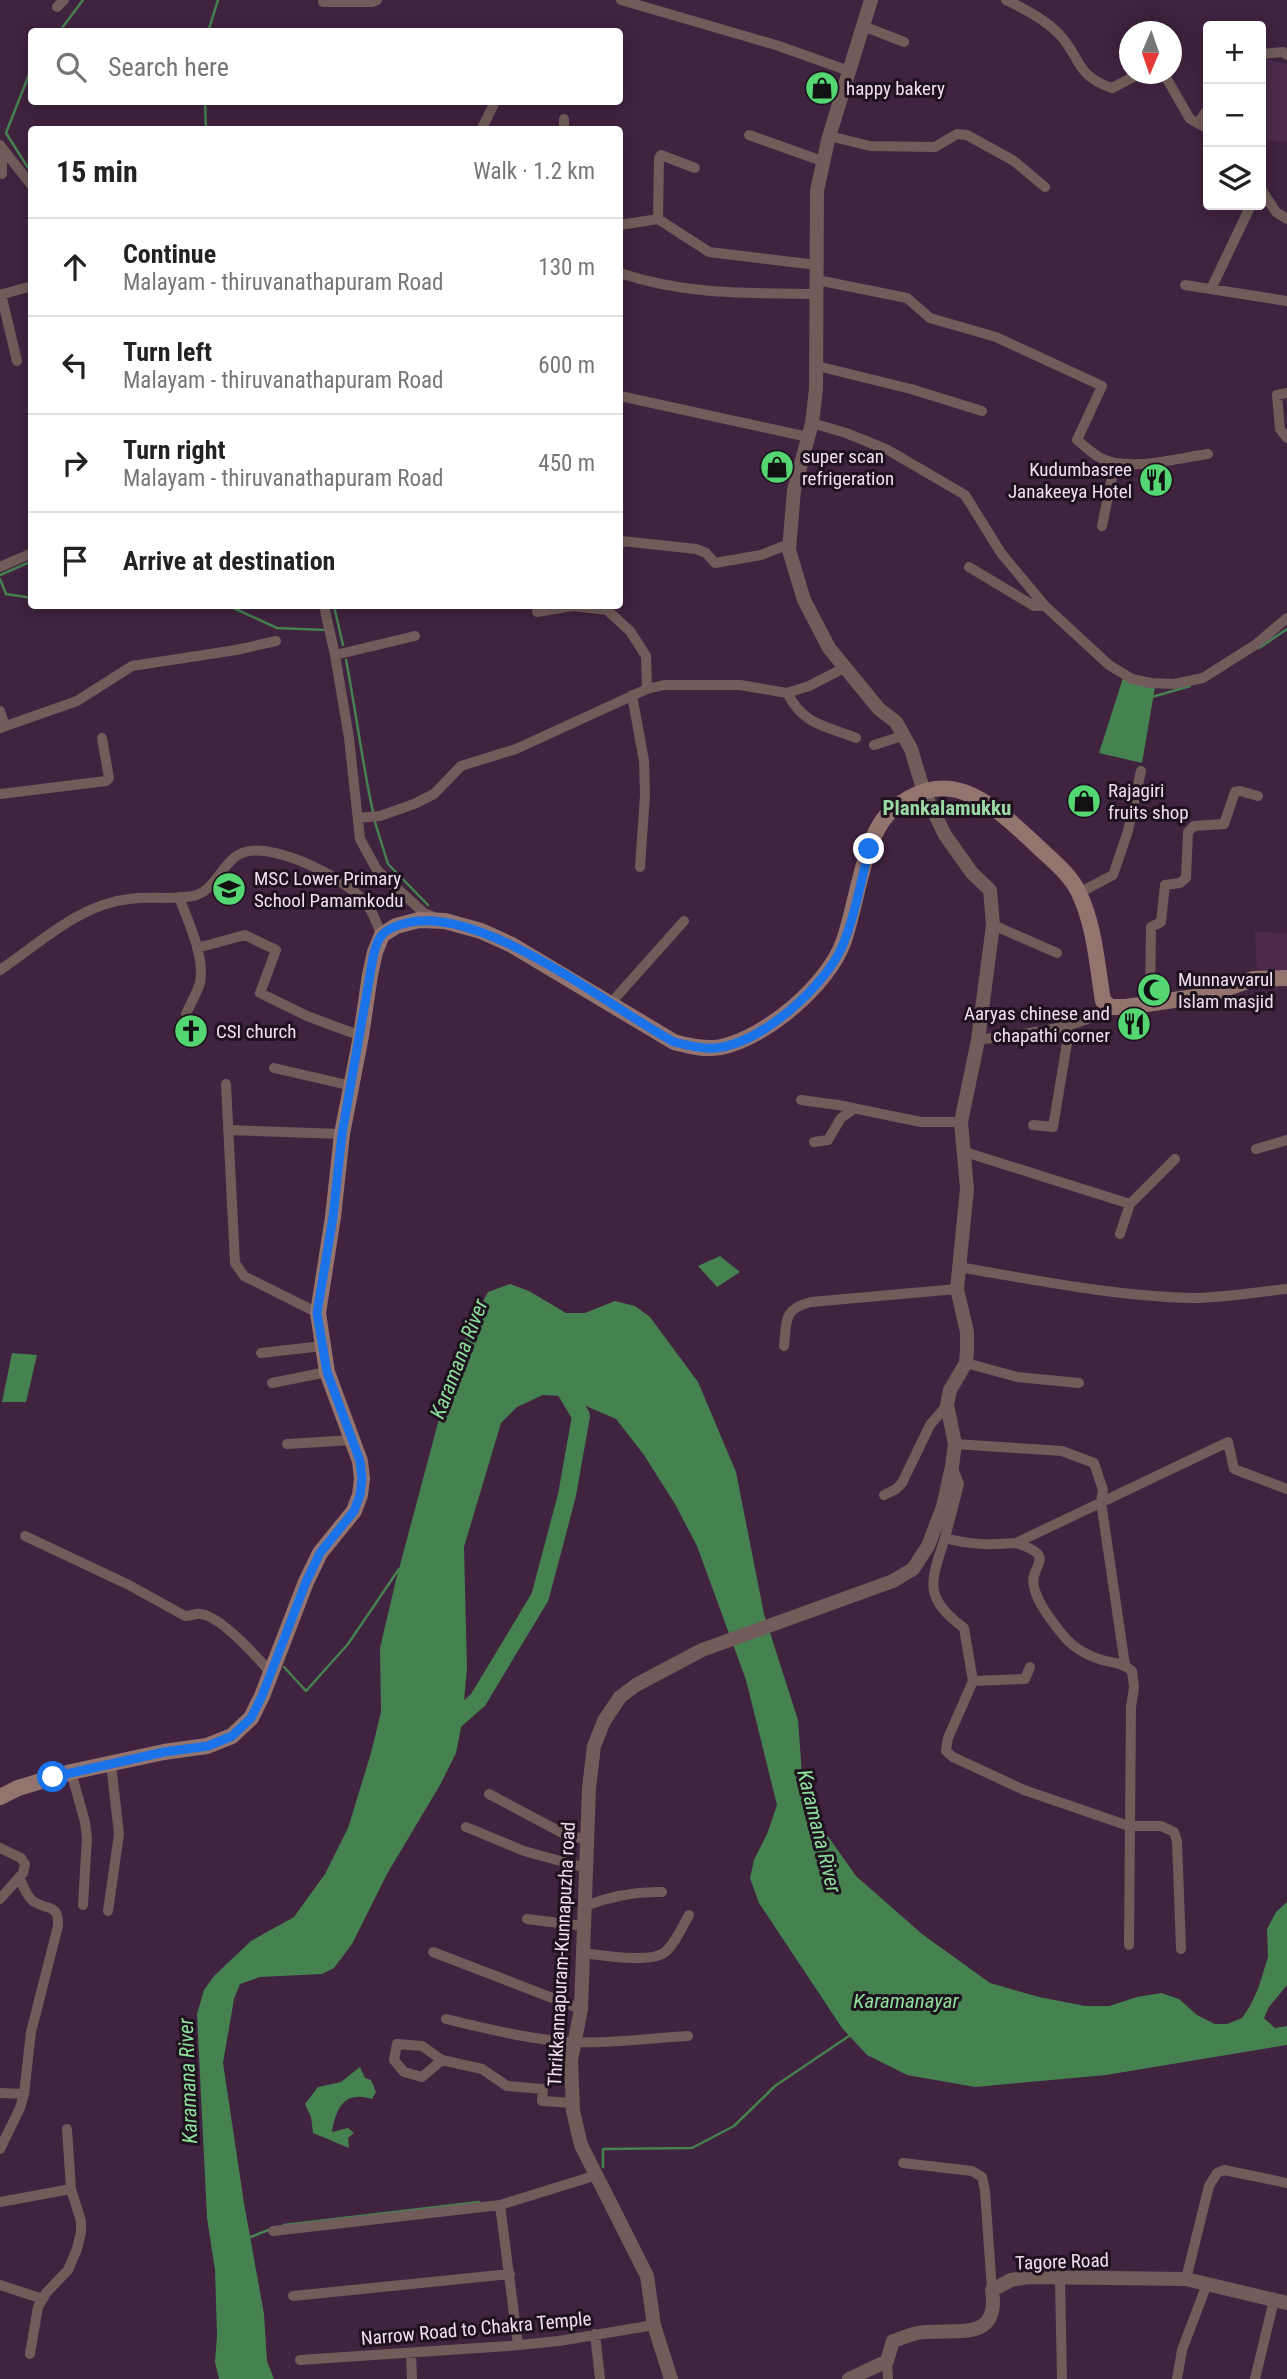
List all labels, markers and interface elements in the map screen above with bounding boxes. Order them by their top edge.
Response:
north arrow [1119,21,1182,84]
map controls [1203,21,1266,210]
button: + [1203,21,1266,84]
search box [28,28,623,105]
icon: search [52,48,90,86]
text: Search here [108,52,229,82]
shop icon: happy bakery [803,69,841,107]
place label: happy bakery [846,77,945,100]
button: − [1203,84,1266,147]
button: layers [1203,147,1266,210]
text: 15 min [56,154,138,189]
text: Walk · 1.2 km [473,158,595,185]
text: Continue [123,239,216,269]
icon: ahead [56,248,94,286]
text: 130 m [538,254,595,281]
text: Malayam - thiruvanathapuram Road [123,269,443,296]
text: Turn left [123,337,212,367]
icon: left [56,346,94,384]
text: 600 m [538,352,595,379]
text: Malayam - thiruvanathapuram Road [123,367,443,394]
text: Turn right [123,435,225,465]
icon: right [56,444,94,482]
place label: super scan refrigeration [802,445,894,490]
shop icon: super scan refrigeration [758,448,796,486]
text: 450 m [538,450,595,477]
place label: Kudumbasree Janakeeya Hotel [1008,458,1132,503]
restaurant icon: Kudumbasree Janakeeya Hotel [1137,461,1175,499]
text: Malayam - thiruvanathapuram Road [123,465,443,492]
icon: arrive [56,542,94,580]
text: Arrive at destination [123,546,335,576]
place label: Rajagiri fruits shop [1108,779,1189,824]
shop icon: Rajagiri fruits shop [1065,782,1103,820]
district label: Plankalamukku [883,796,1011,820]
route end [853,833,884,864]
place label: MSC Lower Primary School Pamamkodu [254,867,404,912]
school or university icon: MSC Lower Primary School Pamamkodu [210,870,248,908]
place label: Munnavvarul Islam masjid [1178,968,1274,1013]
mosque icon: Munnavvarul Islam masjid [1135,971,1173,1009]
place label: Aaryas chinese and chapathi corner [964,1002,1110,1047]
restaurant icon: Aaryas chinese and chapathi corner [1115,1005,1153,1043]
church icon: CSI church [172,1012,210,1050]
place label: CSI church [216,1020,296,1043]
water label: Karamana River [425,1295,493,1422]
route start [37,1761,68,1792]
water label: Karamana River [792,1767,846,1896]
street label: Thrikkannapuram-Kunnapuzha road [543,1821,580,2087]
water label: Karamanayar [853,1989,959,2013]
water label: Karamana River [174,2017,202,2144]
street label: Tagore Road [1015,2248,1109,2275]
street label: Narrow Road to Chakra Temple [360,2307,592,2350]

